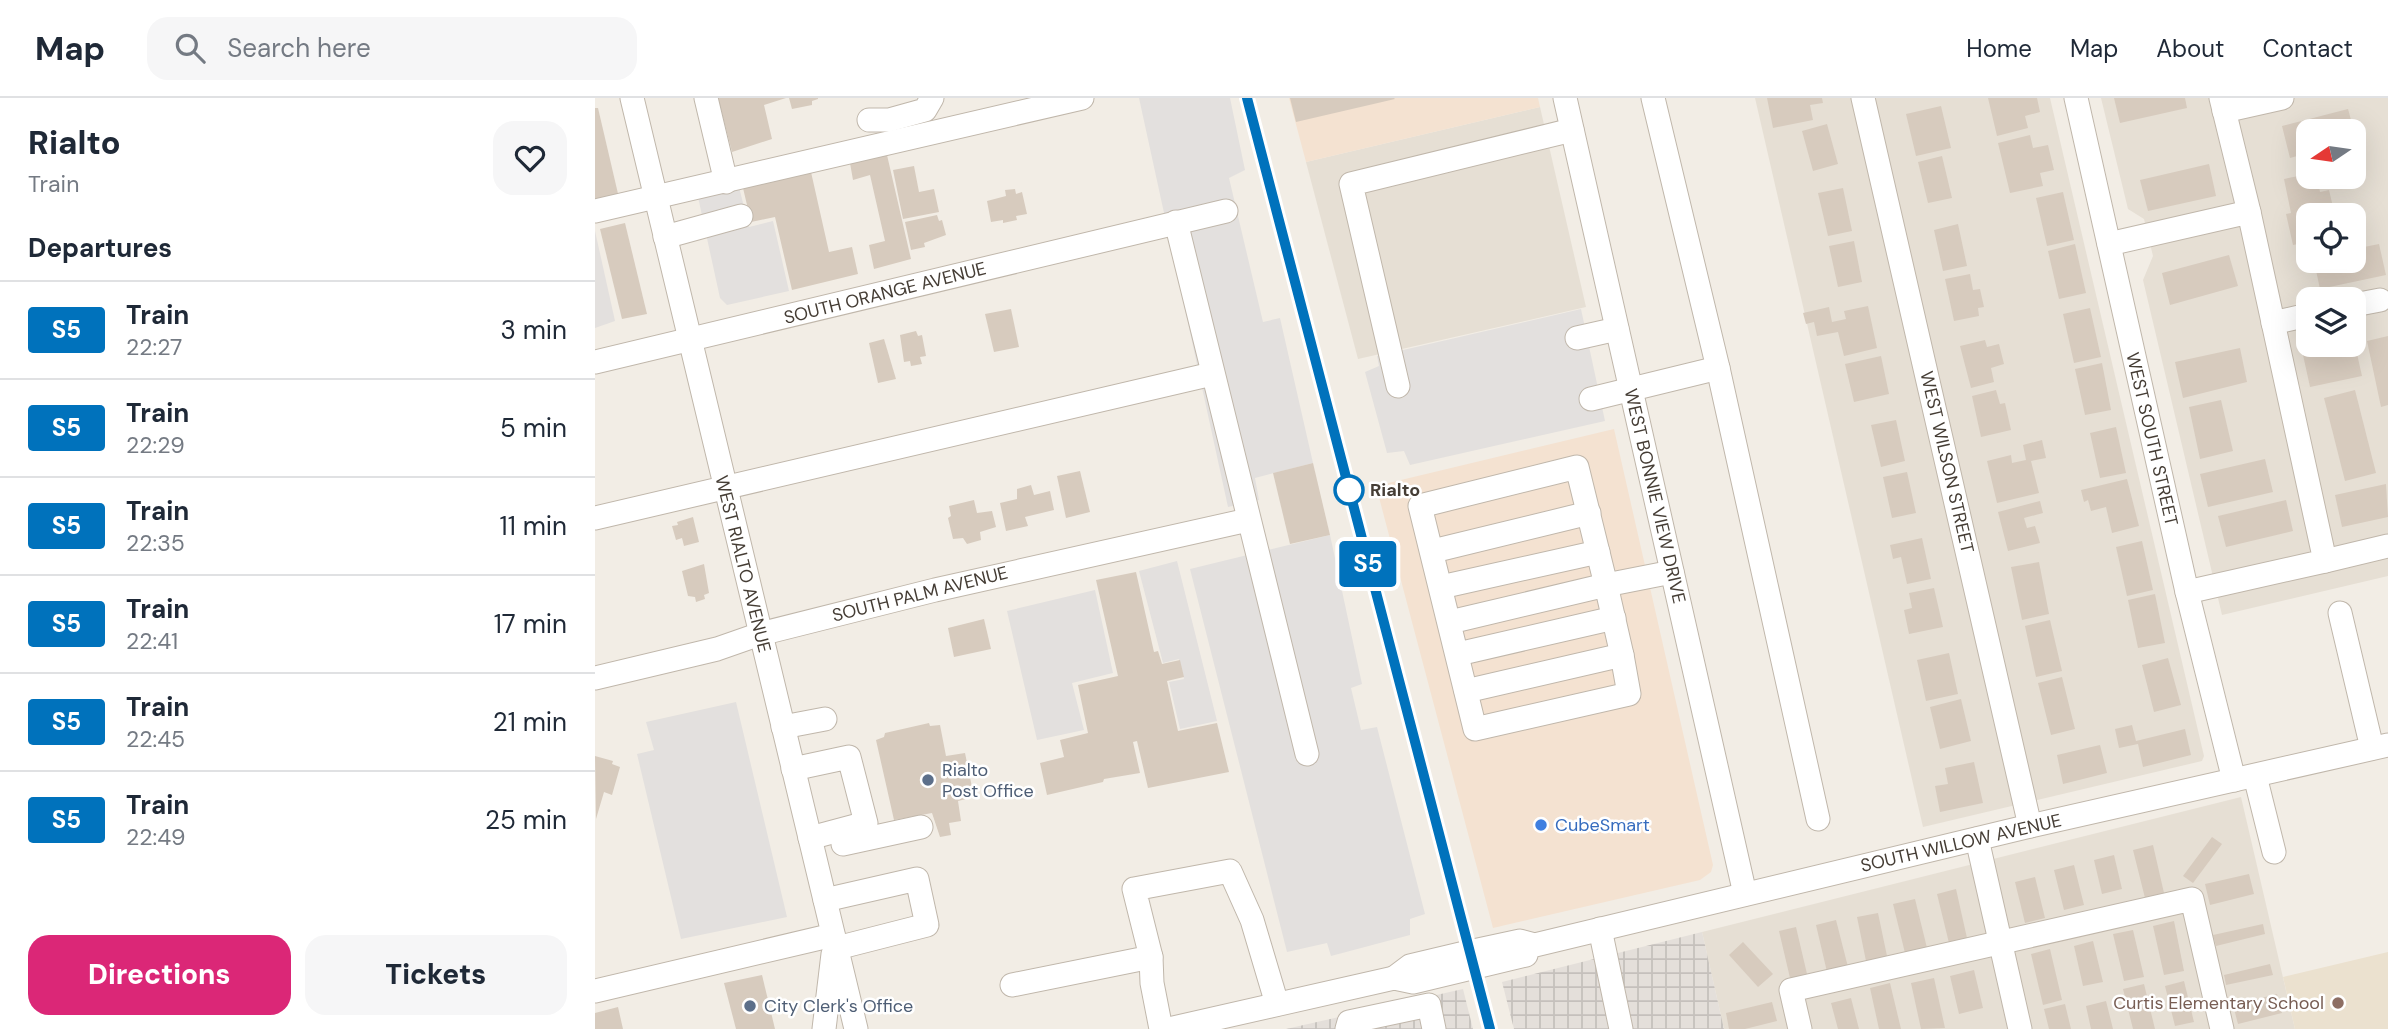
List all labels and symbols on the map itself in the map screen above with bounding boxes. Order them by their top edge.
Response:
north arrow [2296,119,2366,189]
street label: SOUTH ORANGE AVENUE [781,256,989,330]
street label: WEST SOUTH STREET [2120,350,2184,528]
street label: WEST WILSON STREET [1914,369,1980,555]
street label: WEST BONNIE VIEW DRIVE [1619,386,1691,606]
street label: WEST RIALTO AVENUE [709,473,777,655]
marker: Rialto [1334,475,1364,505]
place label: Rialto [1370,478,1420,502]
line badge: S5 [1337,541,1399,587]
street label: SOUTH PALM AVENUE [830,561,1010,627]
place label: Rialto Post Office [942,758,1034,803]
marker: Rialto Post Office [920,772,936,788]
street label: SOUTH WILLOW AVENUE [1858,808,2064,878]
place label: CubeSmart [1555,813,1650,837]
marker: CubeSmart [1533,817,1549,833]
place label: Curtis Elementary School [2113,991,2324,1015]
place label: City Clerk's Office [764,994,913,1018]
marker: Curtis Elementary School [2330,995,2346,1011]
marker: City Clerk's Office [742,998,758,1014]

